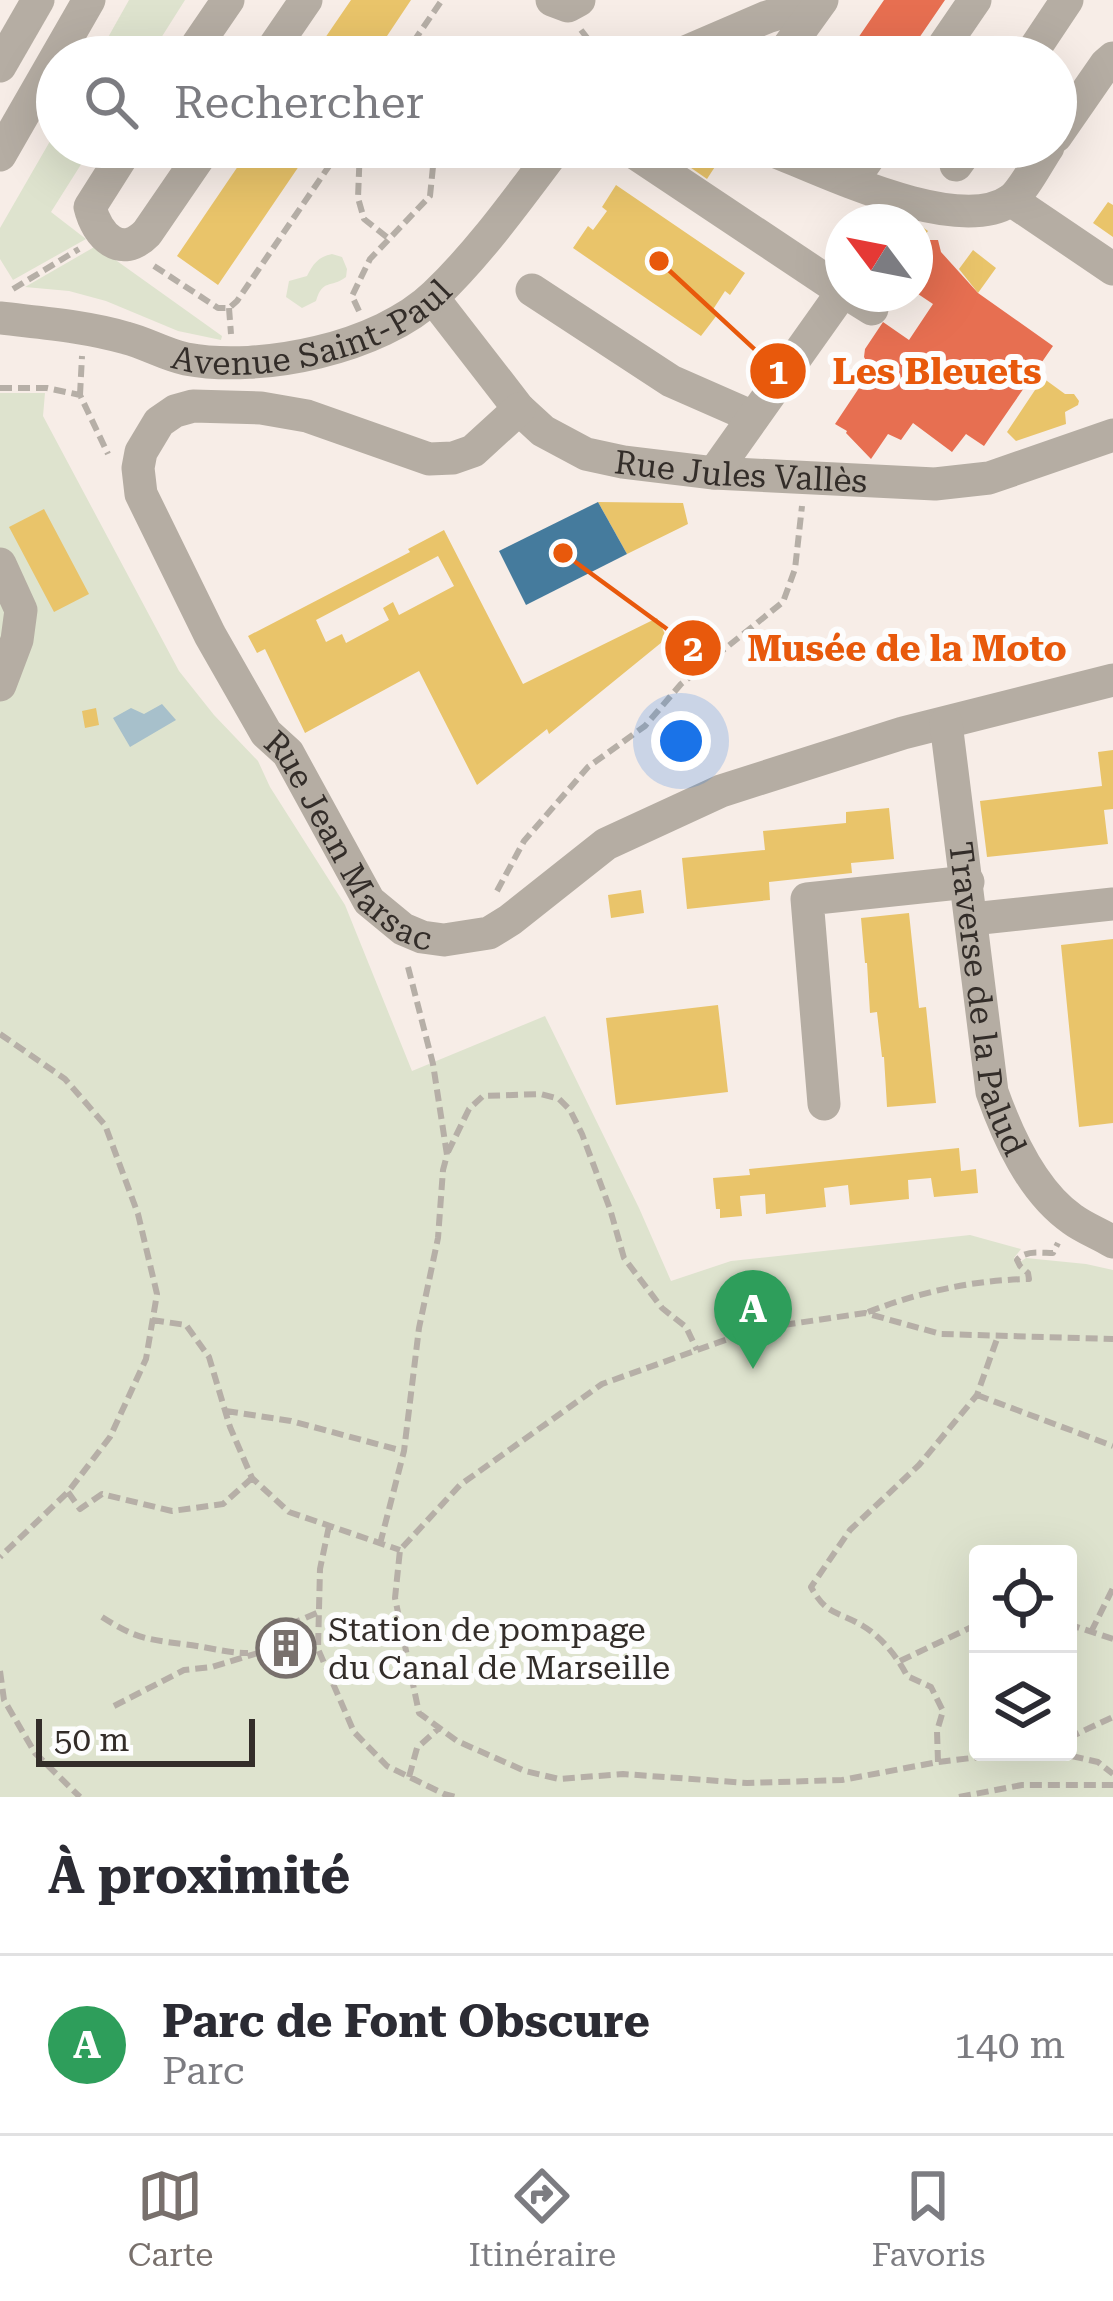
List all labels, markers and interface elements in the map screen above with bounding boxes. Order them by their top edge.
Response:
search box [36,36,1077,168]
icon: search [78,69,144,135]
text: Rechercher [174,76,424,129]
north arrow [825,204,933,312]
street label: Avenue Saint-Paul [168,271,459,382]
callout: Les Bleuets [748,335,1066,407]
text: 1 [768,351,788,393]
text: Les Bleuets [832,351,1042,393]
street label: Rue Jules Vallès [612,442,868,500]
callout: Musée de la Moto [663,612,1091,684]
text: 2 [683,628,703,670]
text: Musée de la Moto [747,628,1067,670]
your location [651,711,711,771]
street label: Rue Jean Marsac [257,722,434,958]
street label: Traverse de la Palud [941,839,1035,1162]
pin: A [714,1270,792,1369]
map controls [969,1545,1077,1761]
button: locate [969,1545,1077,1653]
place label: Station de pompage du Canal de Marseille [328,1610,670,1687]
building icon: Station de pompage du Canal de Marseille [255,1617,317,1679]
button: layers [969,1653,1077,1761]
scale bar [36,1713,255,1766]
text: 50 m [54,1720,129,1759]
text: À proximité [48,1846,350,1905]
text: Parc de Font Obscure [162,1995,650,2048]
text: A [73,2022,101,2068]
text: 140 m [954,2022,1065,2068]
text: Parc [162,2048,245,2094]
tab: Carte [128,2163,213,2274]
tab: Itinéraire [469,2163,616,2274]
tab: Favoris [871,2163,985,2274]

